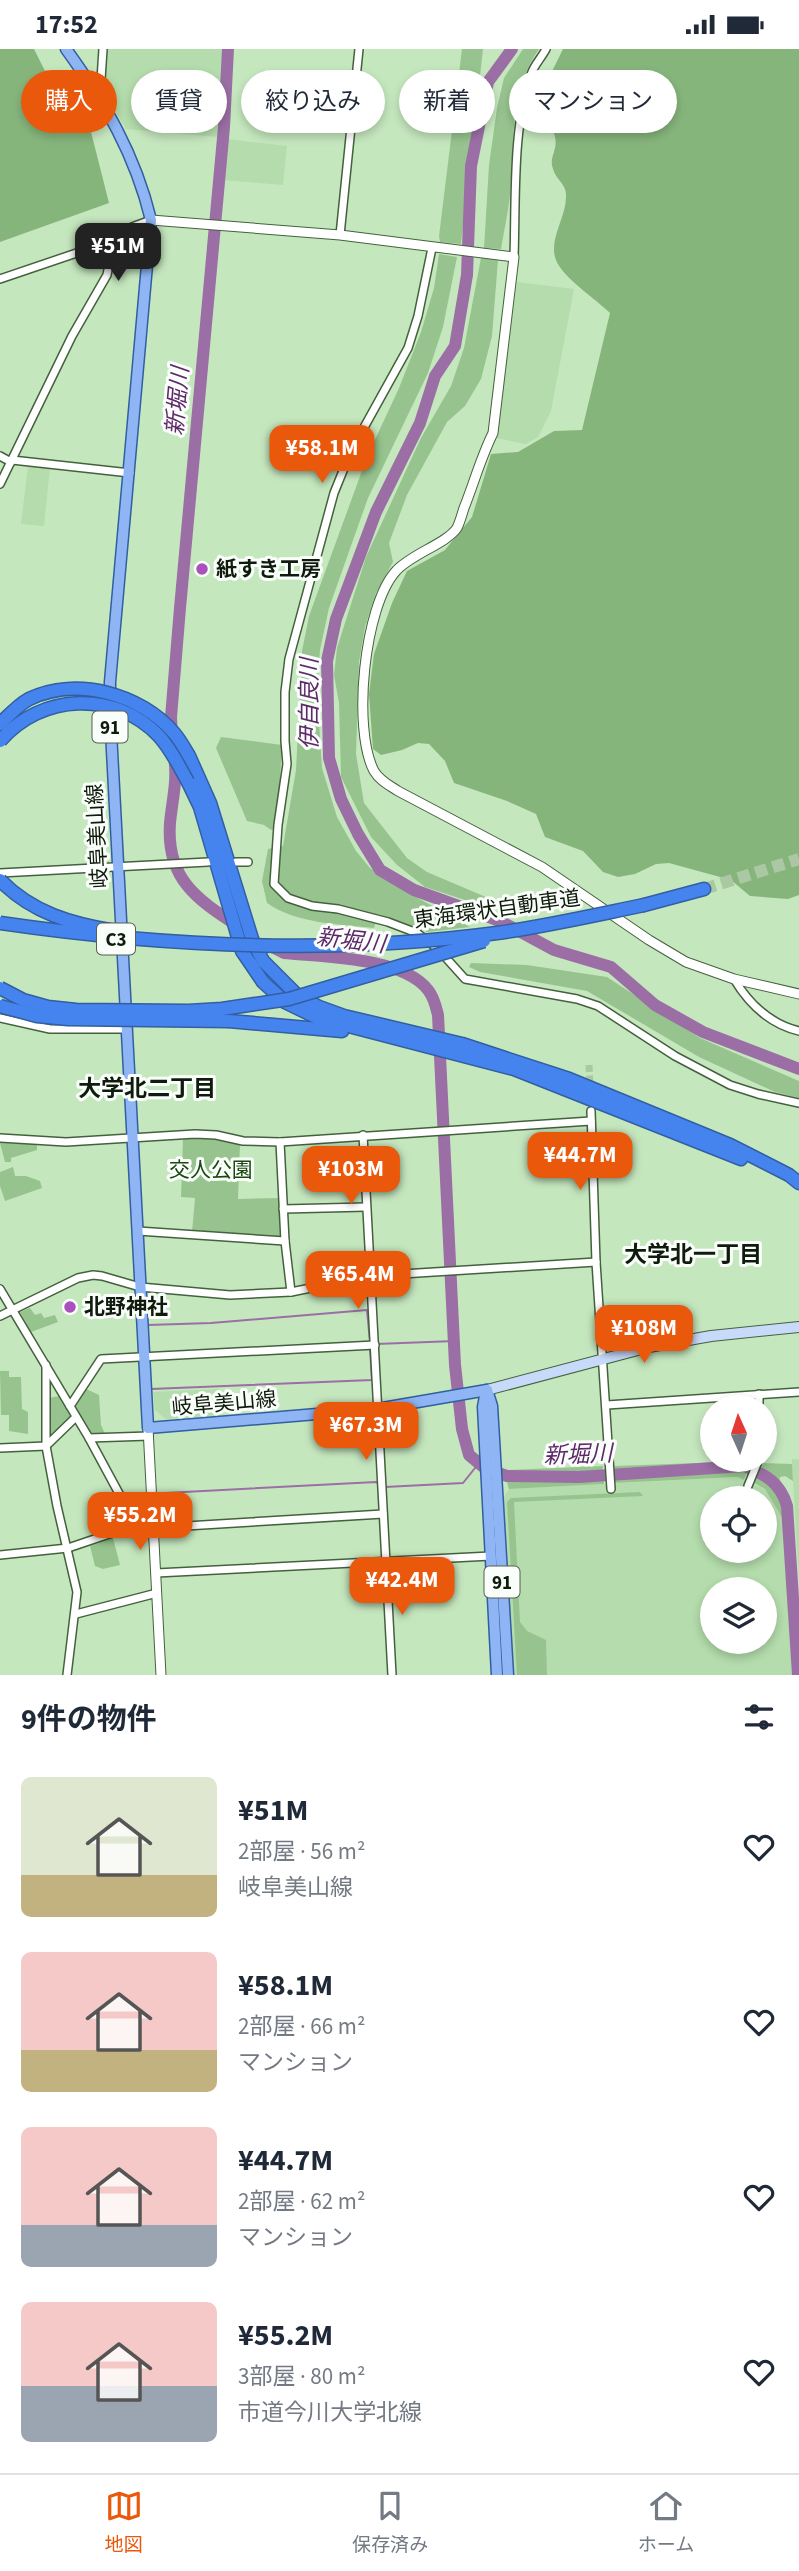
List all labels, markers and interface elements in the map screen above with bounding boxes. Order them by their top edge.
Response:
text: 17:52 [35,6,98,43]
chip: 購入 [21,70,117,133]
chip: 賃貸 [131,70,227,133]
chip: 絞り込み [241,70,385,133]
chip: 新着 [399,70,495,133]
chip: マンション [509,70,677,133]
pin: ¥51M [77,223,159,283]
text: ¥51M [91,229,145,262]
water label: 新堀川 [158,362,197,437]
pin: ¥58.1M [265,425,379,485]
text: ¥58.1M [285,431,359,464]
place label: 紙すき工房 [216,554,321,584]
marker: 紙すき工房 [194,561,210,577]
water label: 伊自良川 [293,655,326,750]
road number: 91 [92,712,128,743]
street label: 岐阜美山線 [79,783,115,889]
street label: 東海環状自動車道 [412,882,582,936]
water label: 新堀川 [315,920,390,961]
road number: C3 [97,923,135,955]
district label: 大学北二丁目 [78,1072,216,1105]
pin: ¥44.7M [523,1133,637,1192]
text: ¥44.7M [543,1138,617,1171]
pin: ¥103M [302,1147,400,1206]
text: ¥103M [318,1152,384,1185]
park label: 交人公園 [169,1155,253,1185]
district label: 大学北一丁目 [624,1238,762,1271]
pin: ¥65.4M [301,1251,415,1311]
text: ¥65.4M [321,1257,395,1290]
place label: 北野神社 [84,1292,168,1322]
marker: 北野神社 [62,1299,78,1315]
pin: ¥108M [595,1305,693,1365]
text: ¥108M [611,1311,677,1344]
street label: 岐阜美山線 [170,1383,278,1423]
north arrow [700,1395,777,1472]
map controls [700,1395,777,1654]
pin: ¥67.3M [309,1403,423,1462]
text: ¥67.3M [329,1408,403,1441]
water label: 新堀川 [543,1437,616,1472]
button: locate [700,1486,777,1563]
pin: ¥55.2M [83,1493,197,1552]
text: ¥55.2M [103,1498,177,1531]
pin: ¥42.4M [345,1557,459,1617]
text: ¥42.4M [365,1563,439,1596]
road number: 91 [484,1567,520,1597]
button: layers [700,1577,777,1654]
text: 9件の物件 [21,1698,157,1741]
icon: filters [740,1698,778,1736]
text: ¥51M [238,1789,308,1832]
icon: home [77,1805,161,1889]
icon: heart [740,1828,778,1866]
text: 2部屋 · 56 m² [238,1835,365,1868]
text: 岐阜美山線 [238,1871,353,1904]
text: ¥58.1M [238,1964,333,2007]
icon: home [77,1980,161,2064]
icon: heart [740,2003,778,2041]
text: 2部屋 · 66 m² [238,2010,365,2043]
text: マンション [238,2046,353,2079]
text: ¥44.7M [238,2139,333,2182]
icon: home [77,2155,161,2239]
icon: heart [740,2178,778,2216]
text: 2部屋 · 62 m² [238,2185,365,2218]
text: マンション [238,2221,353,2254]
text: ¥55.2M [238,2314,333,2357]
icon: home [77,2330,161,2414]
icon: heart [740,2353,778,2391]
text: 3部屋 · 80 m² [238,2360,365,2393]
text: 市道今川大学北線 [238,2396,422,2429]
tab: 地図 [105,2487,143,2559]
tab: 保存済み [352,2487,428,2559]
tab: ホーム [638,2487,694,2559]

